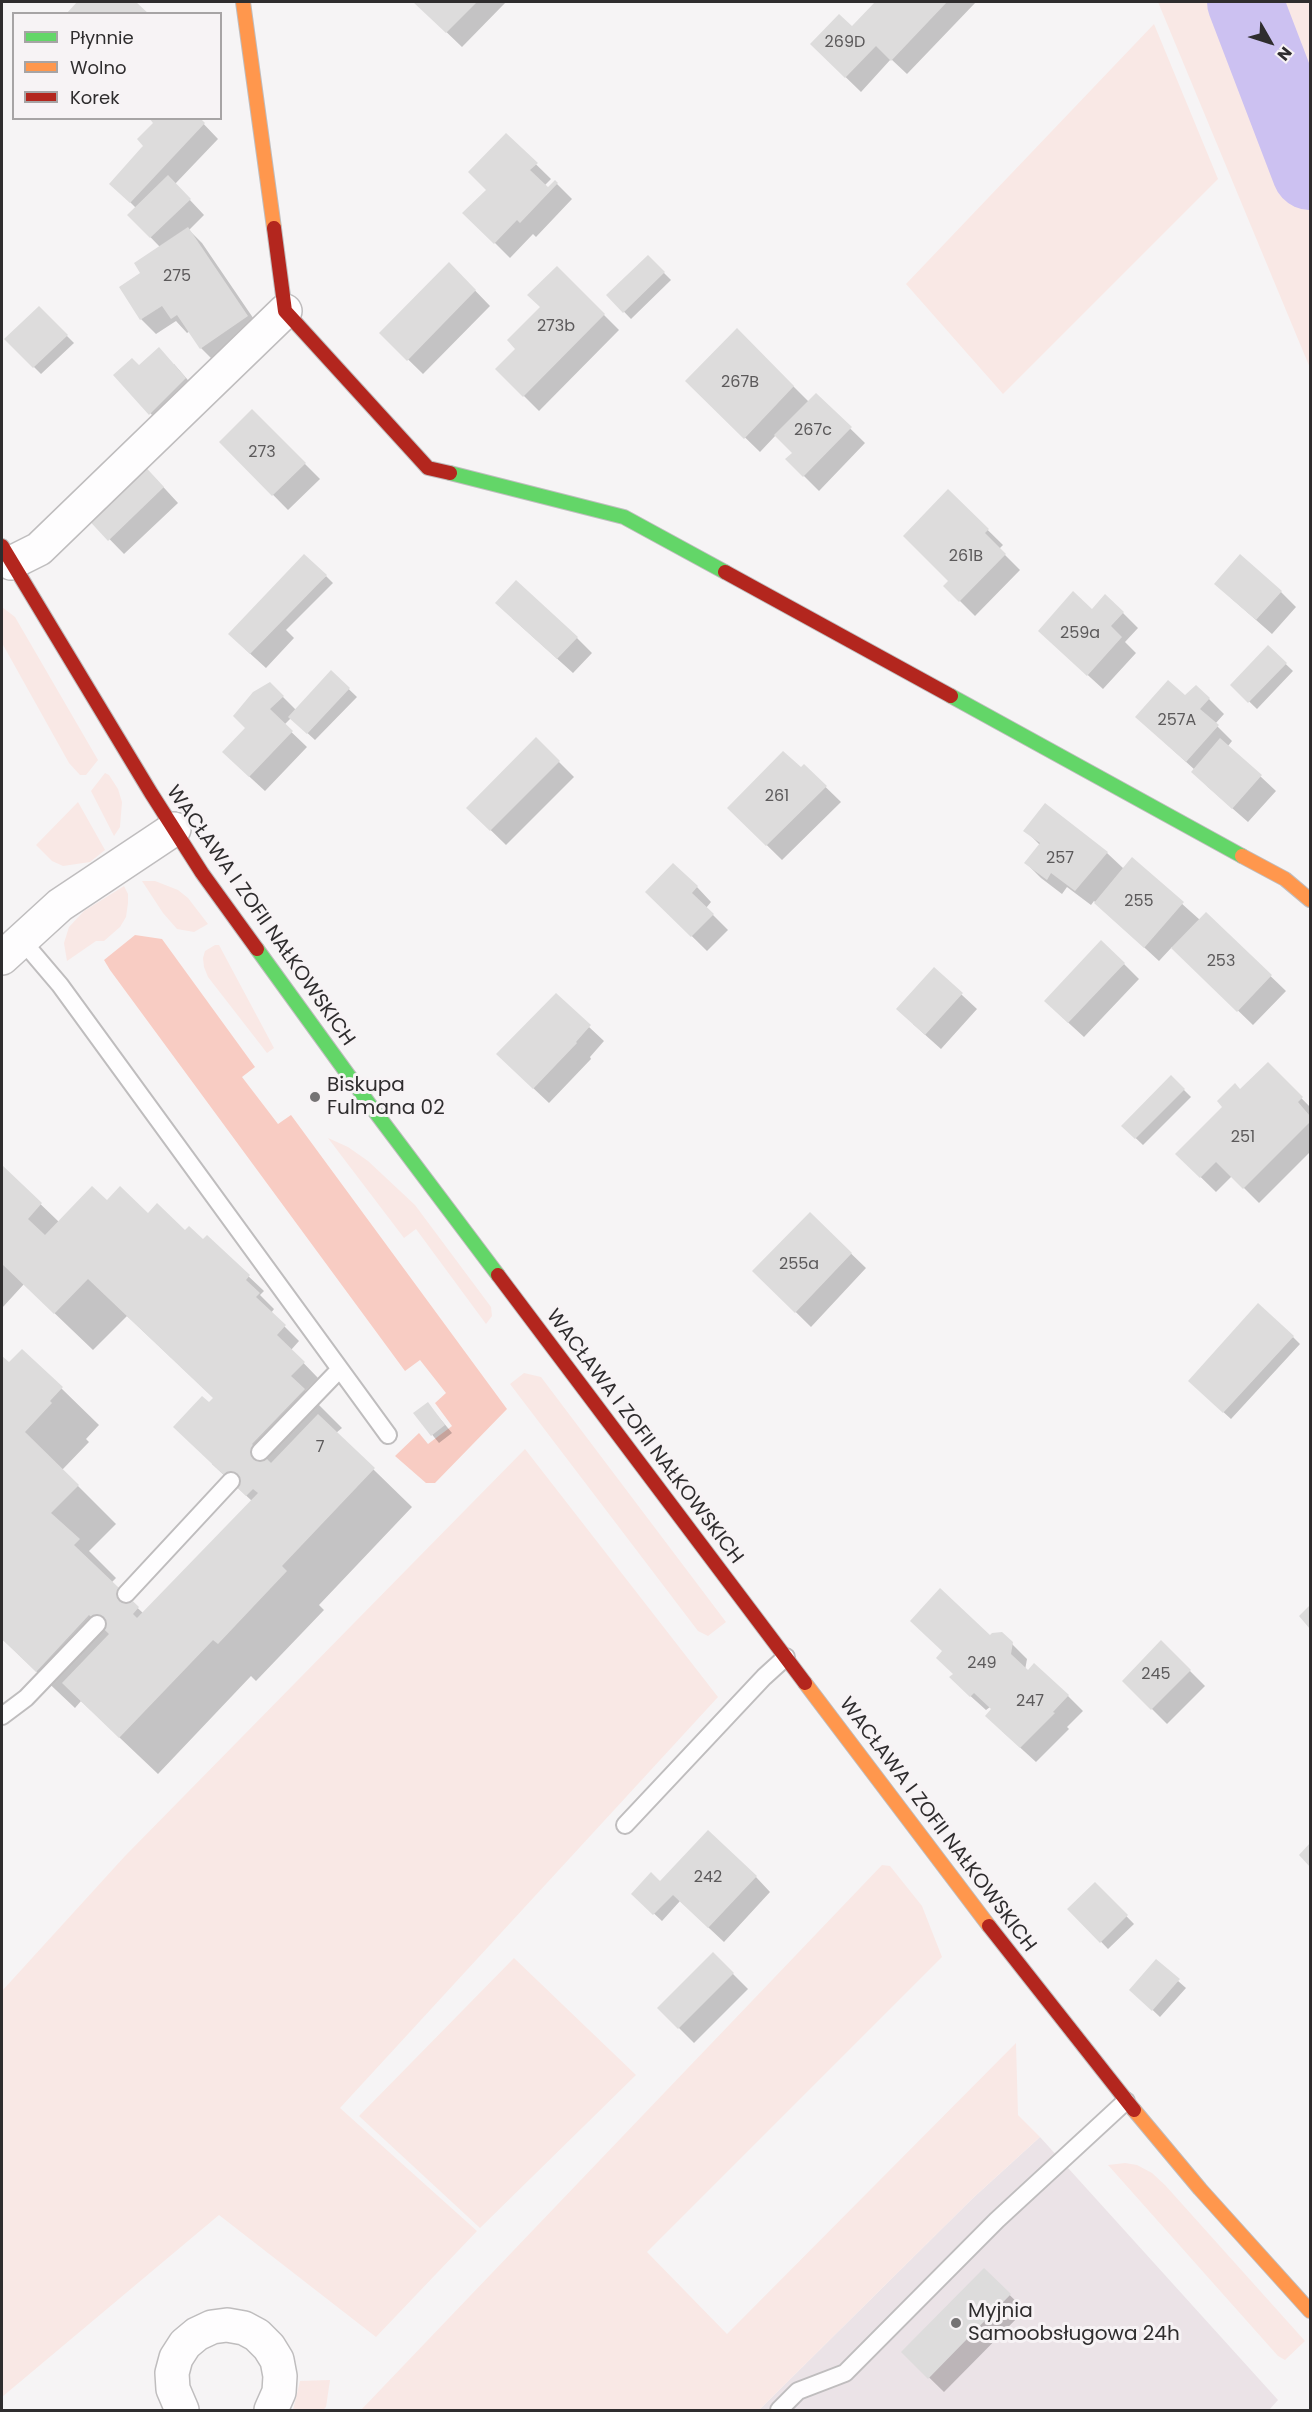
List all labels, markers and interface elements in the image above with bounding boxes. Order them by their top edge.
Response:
legend [12,12,222,120]
north arrow [1240,12,1300,72]
text: Płynnie [70,25,134,50]
house number: 269D [825,33,865,53]
text: N [1272,42,1297,66]
text: Wolno [70,55,127,80]
text: Korek [70,85,119,110]
house number: 275 [163,267,191,287]
house number: 273b [537,317,575,337]
house number: 267B [721,373,759,393]
house number: 267c [794,421,832,441]
house number: 273 [248,443,276,463]
house number: 261B [949,547,983,567]
house number: 259a [1060,624,1100,644]
house number: 257A [1158,711,1196,731]
street label: WACŁAWA I ZOFII NAŁKOWSKICH [161,781,359,1051]
house number: 261 [765,787,789,807]
house number: 257 [1046,849,1074,869]
house number: 255 [1124,892,1154,912]
house number: 253 [1207,952,1235,972]
place label: Biskupa Fulmana 02 [327,1074,445,1121]
marker: Biskupa Fulmana 02 [308,1090,322,1104]
house number: 251 [1231,1128,1255,1148]
house number: 255a [779,1255,819,1275]
street label: WACŁAWA I ZOFII NAŁKOWSKICH [540,1305,748,1569]
house number: 7 [316,1438,324,1458]
house number: 249 [967,1654,997,1674]
house number: 245 [1141,1665,1171,1685]
house number: 247 [1016,1692,1044,1712]
street label: WACŁAWA I ZOFII NAŁKOWSKICH [833,1693,1041,1957]
house number: 242 [694,1868,722,1888]
place label: Myjnia Samoobsługowa 24h [968,2300,1180,2347]
marker: Myjnia Samoobsługowa 24h [949,2316,963,2330]

